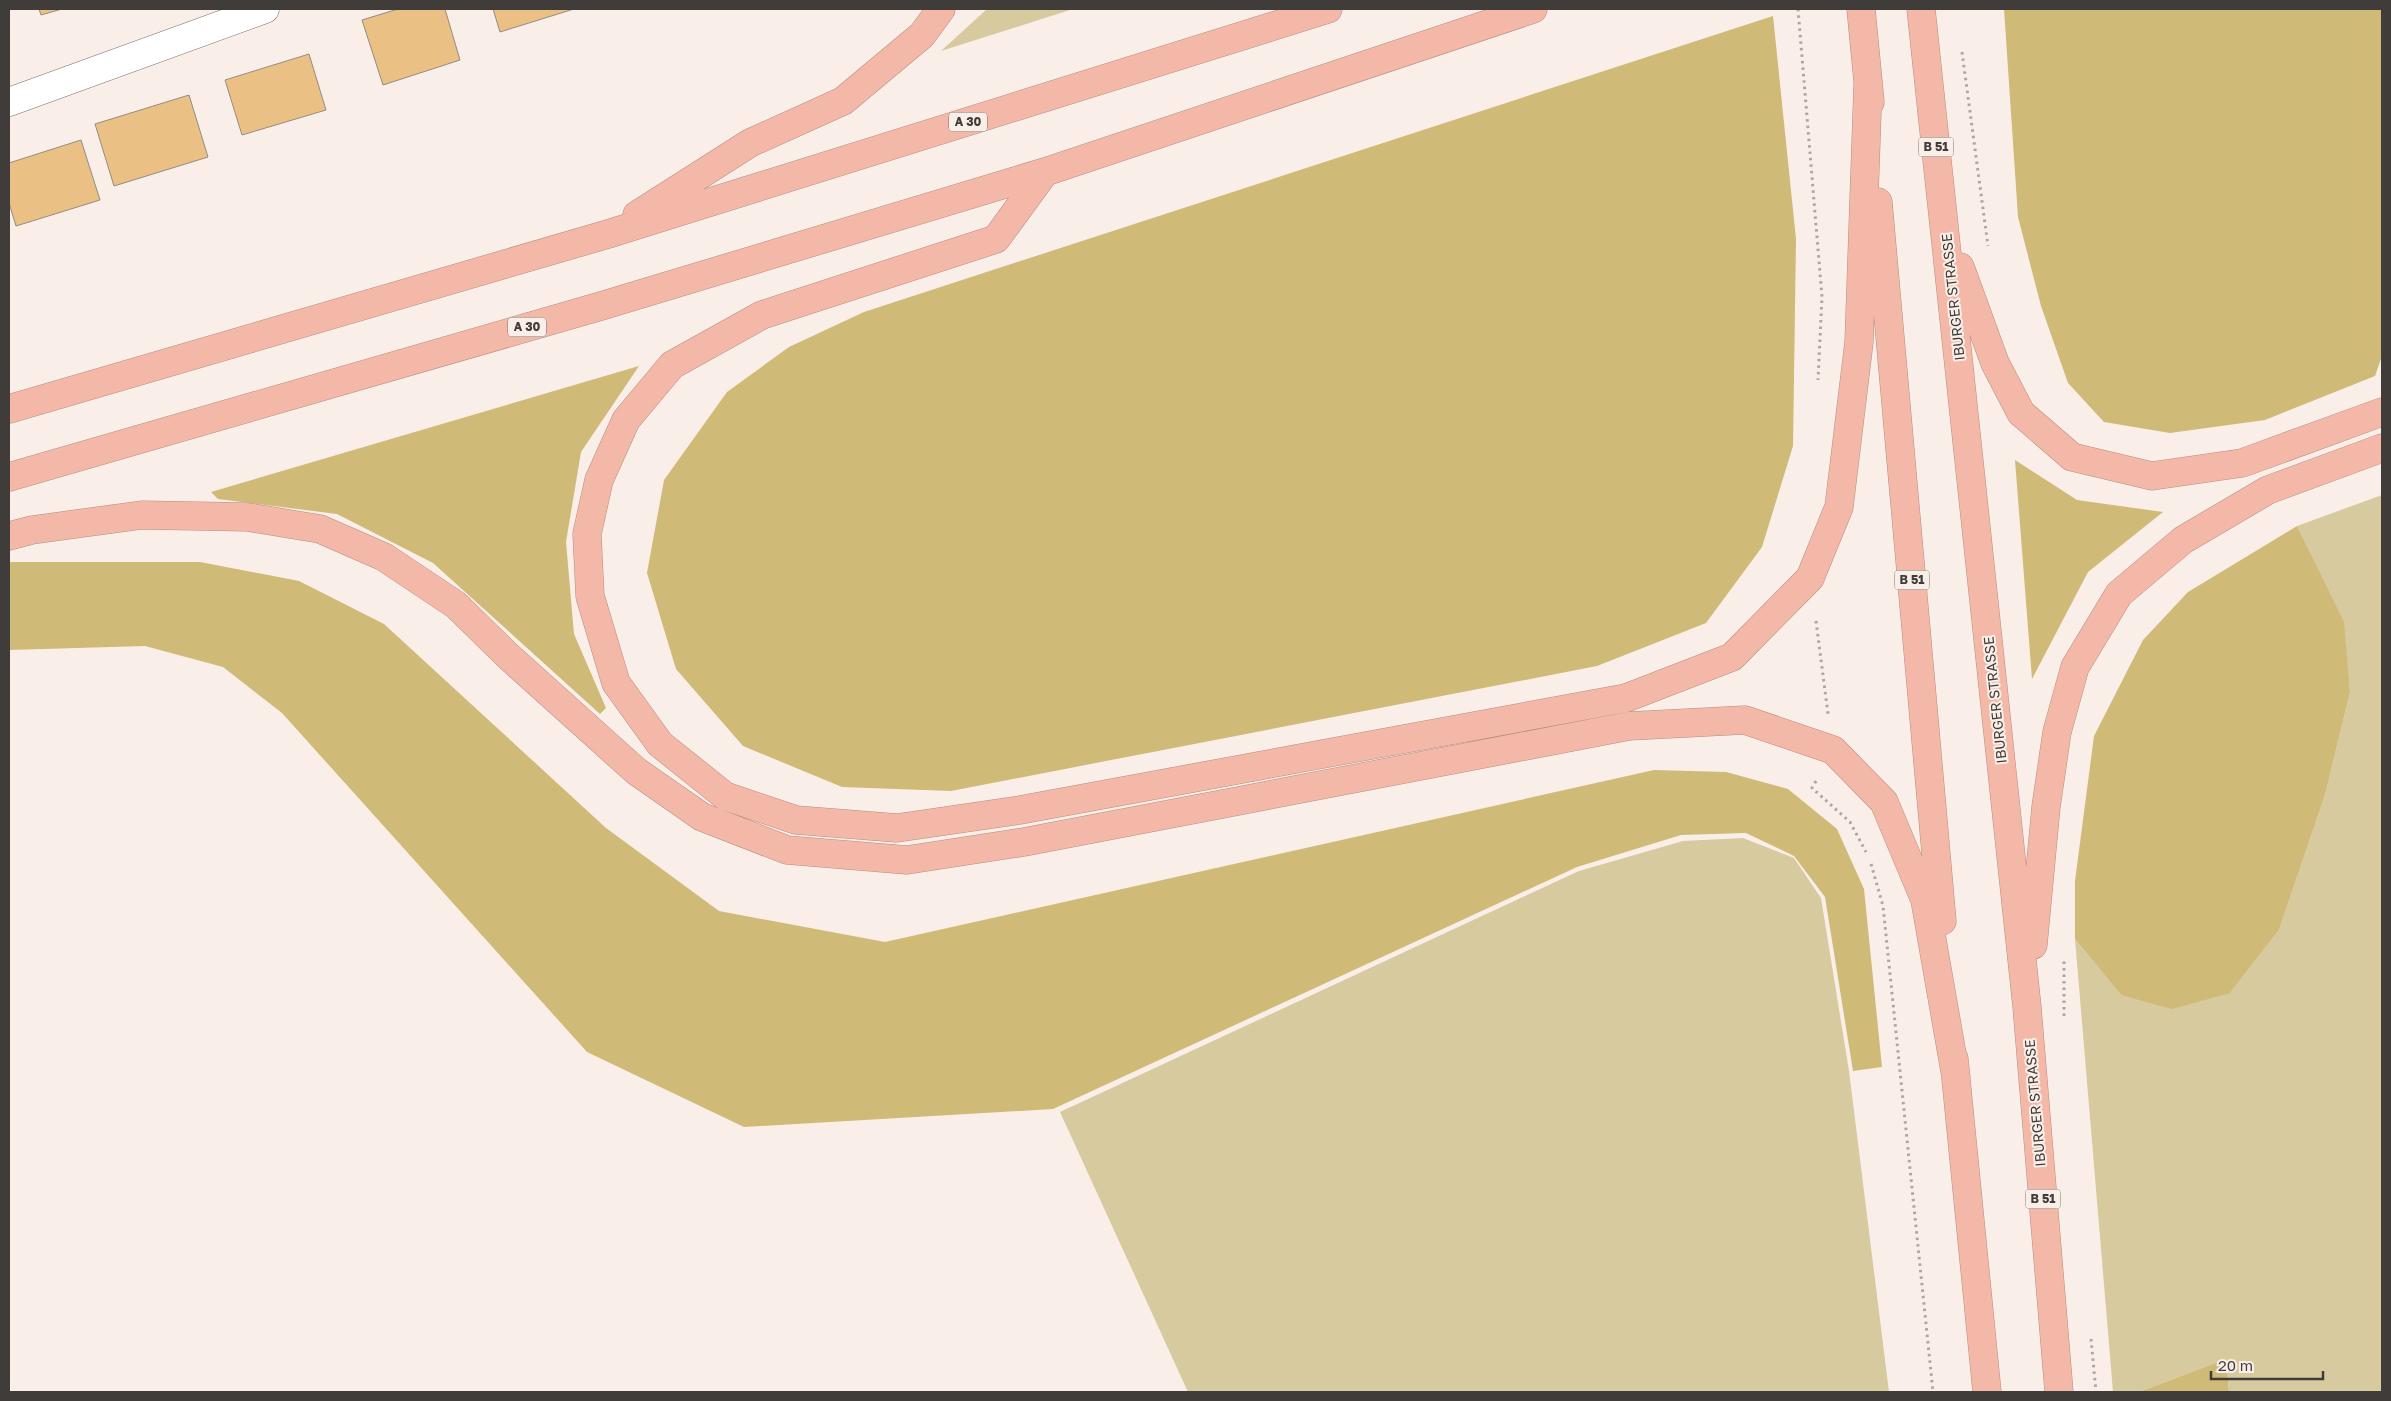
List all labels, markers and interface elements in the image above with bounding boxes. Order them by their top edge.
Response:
road number: A 30 [949,112,987,132]
road number: B 51 [1918,138,1954,156]
street label: IBURGER STRASSE [1937,233,1968,361]
road number: A 30 [508,318,546,337]
road number: B 51 [1894,570,1930,590]
street label: IBURGER STRASSE [1979,636,2010,764]
street label: IBURGER STRASSE [2020,1039,2049,1167]
road number: B 51 [2026,1190,2060,1208]
scale bar [2211,1348,2324,1380]
text: 20 m [2218,1356,2253,1374]

